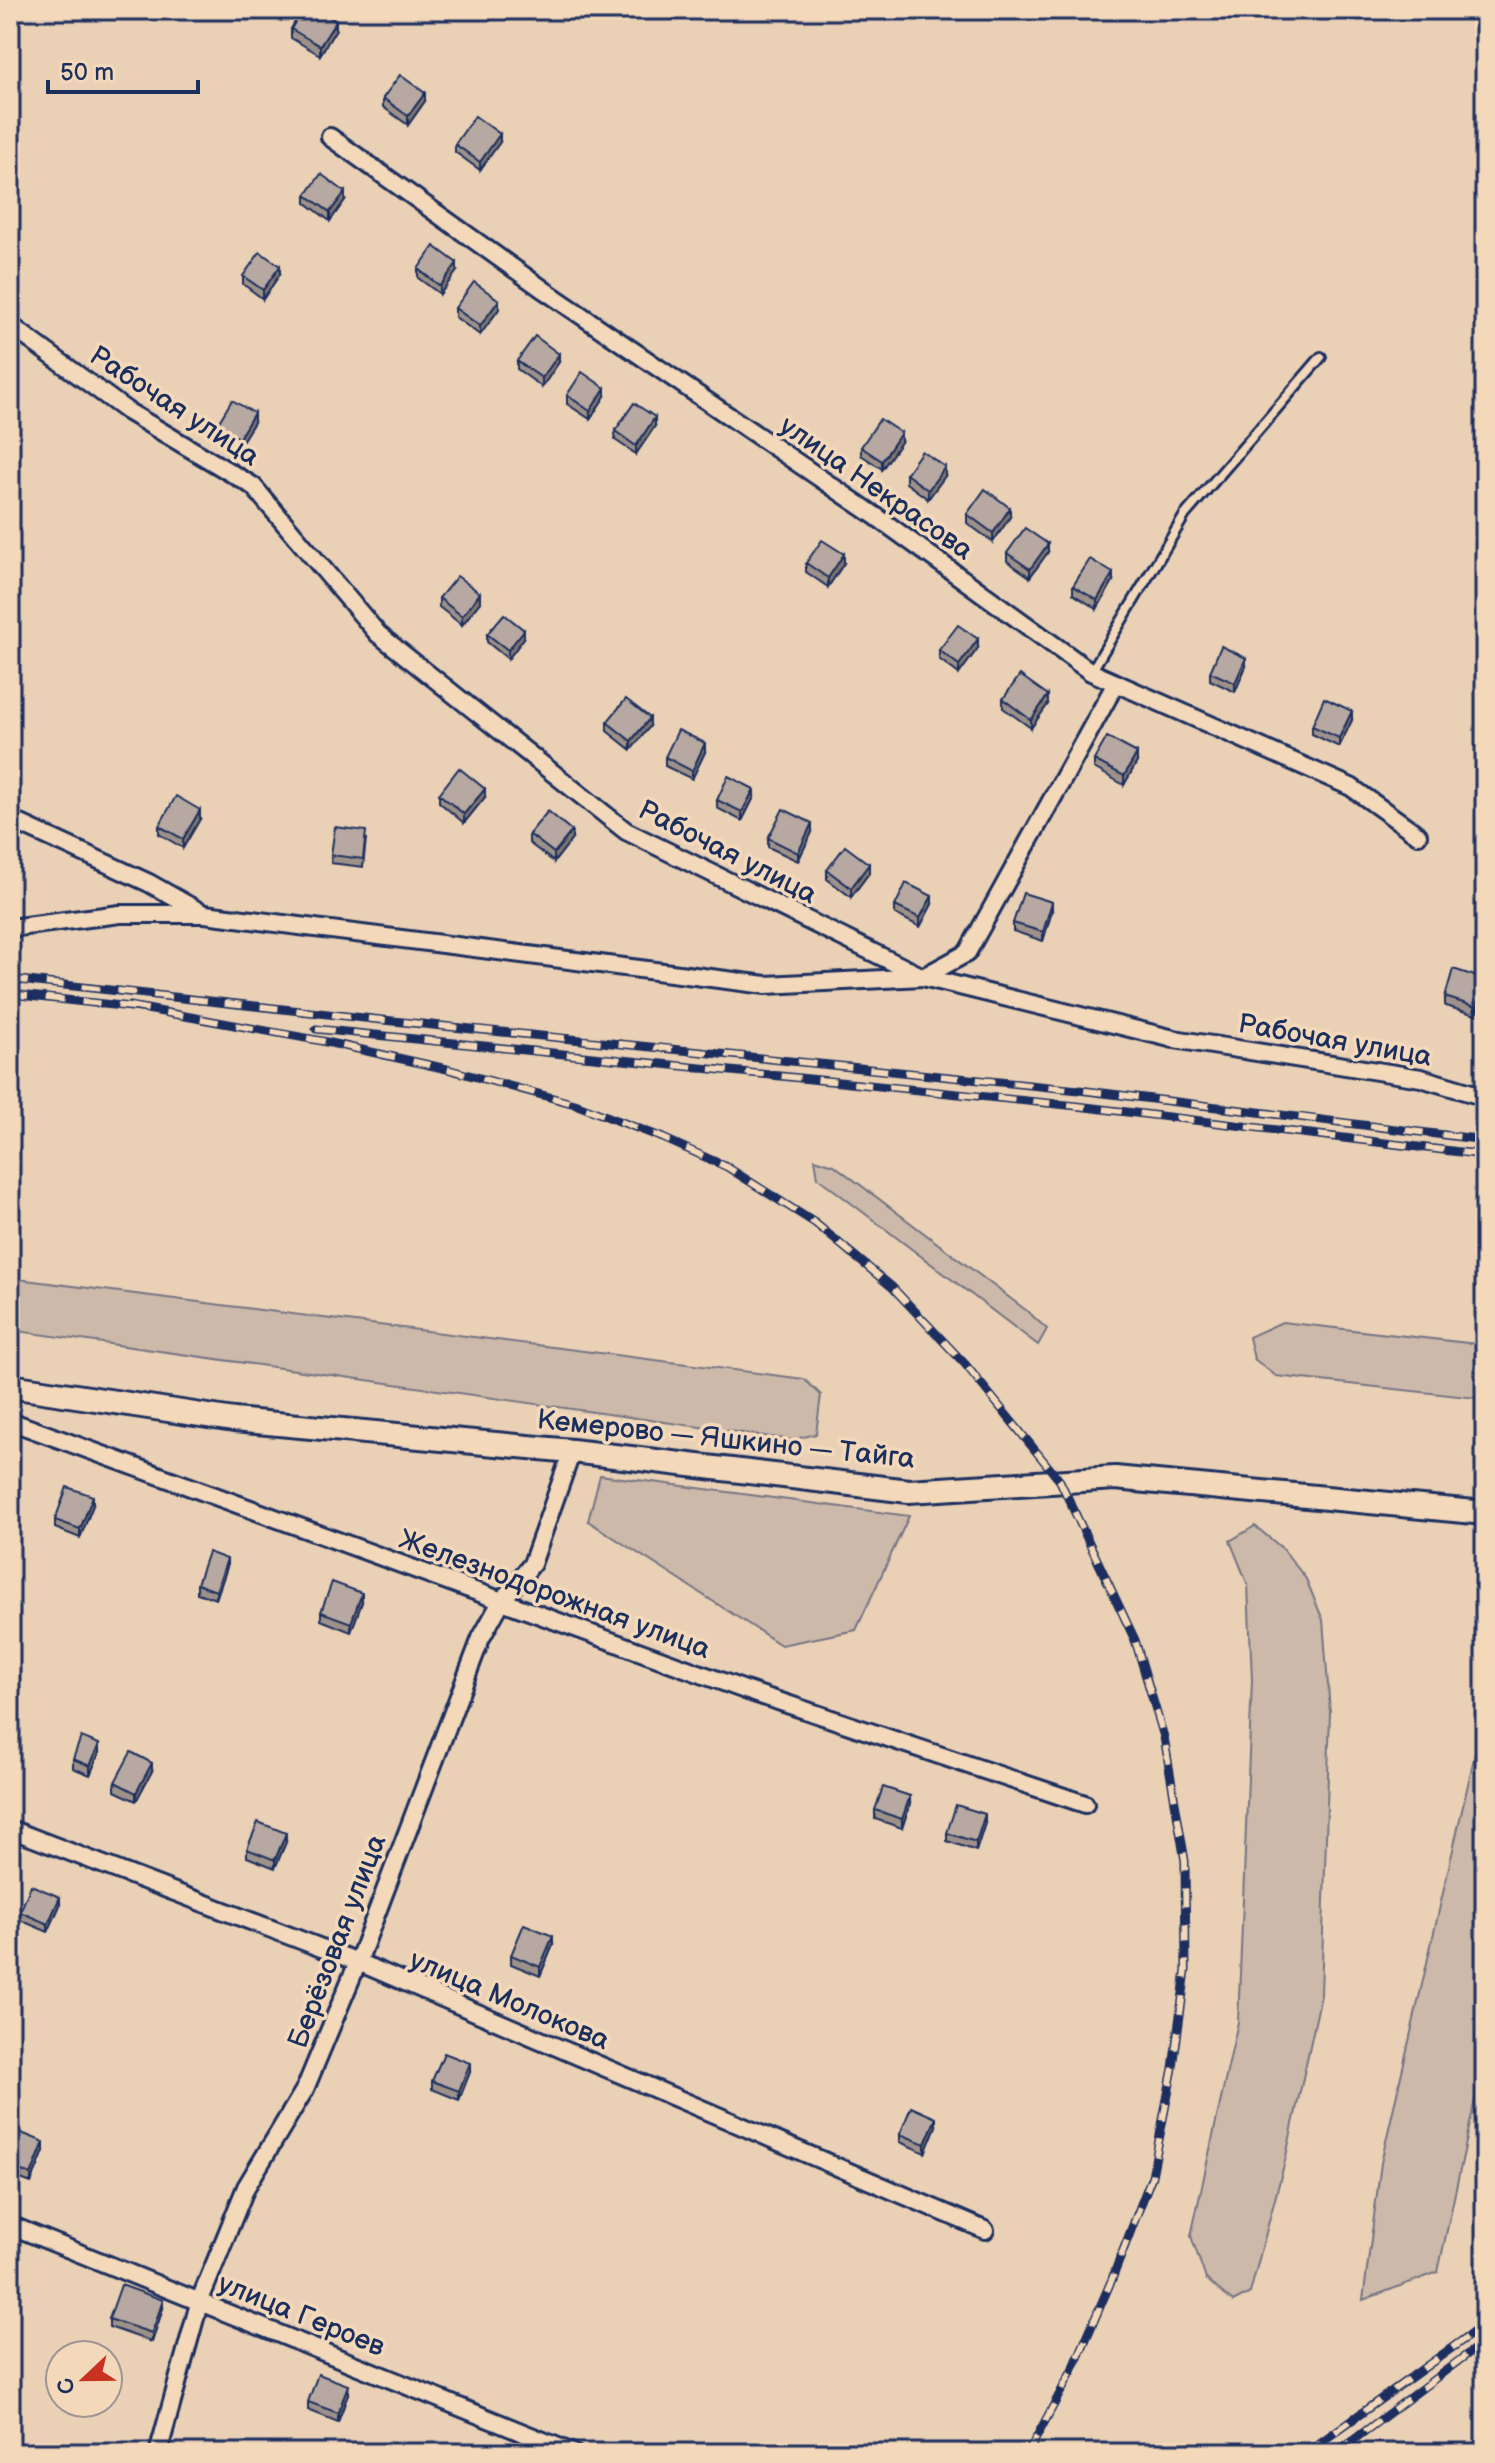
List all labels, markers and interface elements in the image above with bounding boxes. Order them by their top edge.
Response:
scale bar [48,44,198,94]
text: 50 m [60,58,114,87]
street label: Рабочая улица [83,339,266,474]
street label: улица Некрасова [773,409,979,567]
street label: Рабочая улица [633,793,822,912]
street label: Рабочая улица [1235,1007,1434,1074]
street label: Кемерово — Яшкино — Тайга [535,1403,917,1476]
street label: Железнодорожная улица [394,1523,715,1666]
street label: Берёзовая улица [281,1830,393,2053]
street label: улица Молокова [405,1943,615,2057]
street label: улица Героев [213,2267,390,2364]
north arrow [44,2339,124,2419]
text: С [51,2374,82,2398]

